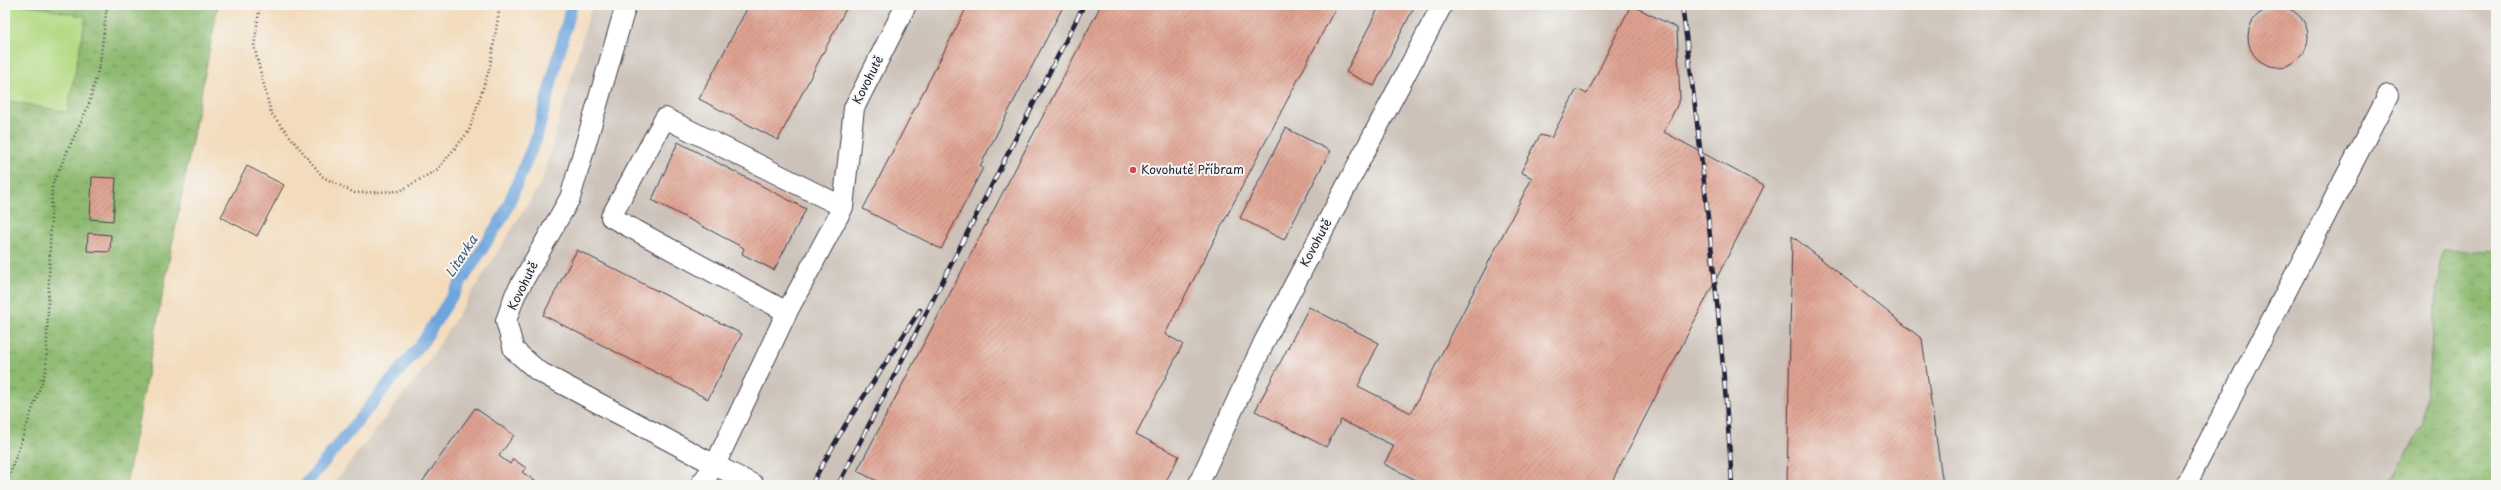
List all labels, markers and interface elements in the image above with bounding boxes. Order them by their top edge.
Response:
street label: Kovohutě [847,52,887,107]
place label: Kovohutě Příbram [1141,160,1244,178]
marker: Kovohutě Příbram [1128,165,1138,175]
street label: Kovohutě [1295,215,1336,270]
water label: Litavka [440,230,482,281]
street label: Kovohutě [503,258,542,313]

